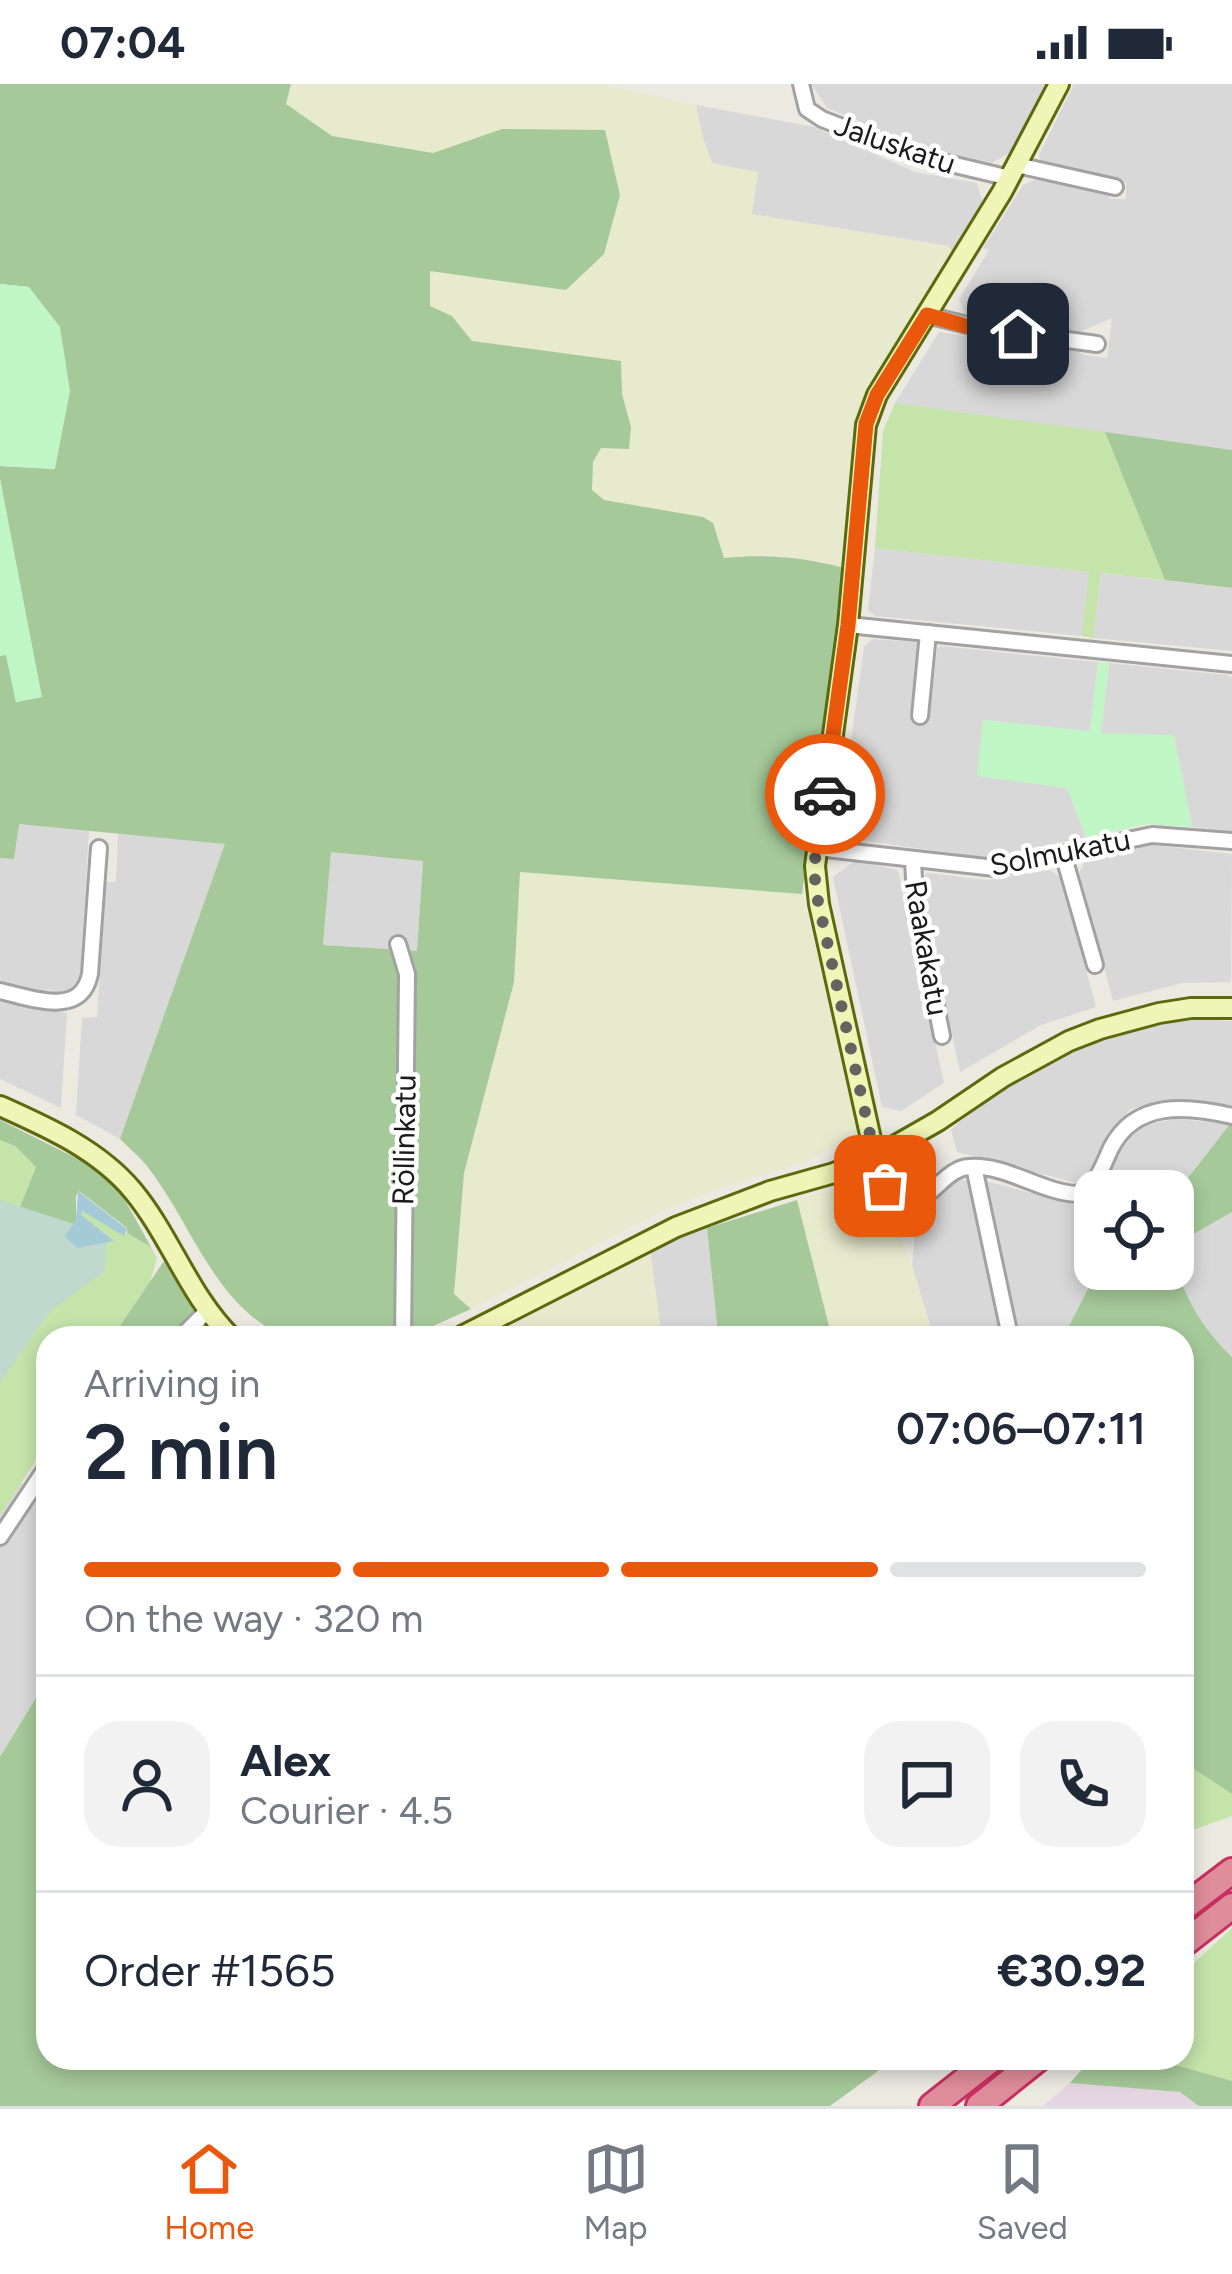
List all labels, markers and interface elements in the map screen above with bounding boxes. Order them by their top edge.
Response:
text: 07:04 [60,15,185,69]
street label: Jaluskatu [830,106,960,182]
pin [967,283,1069,385]
icon: home [985,301,1051,367]
courier [765,734,885,854]
icon: car [792,761,858,827]
street label: Solmukatu [987,820,1133,884]
street label: Raakakatu [897,878,957,1018]
street label: Röllinkatu [384,1074,424,1206]
pin [834,1135,936,1237]
icon: bag [852,1153,918,1219]
map controls [1074,1170,1194,1290]
button: locate [1074,1170,1194,1290]
text: Arriving in [84,1360,260,1407]
text: 07:06–07:11 [896,1401,1146,1455]
text: 2 min [84,1405,278,1499]
text: On the way · 320 m [84,1595,423,1642]
button: person [84,1721,210,1847]
button: chat [864,1721,990,1847]
button: phone [1020,1721,1146,1847]
text: Alex [240,1733,331,1787]
text: Courier · 4.5 [240,1787,453,1834]
text: Order #1565 [84,1943,336,1997]
text: €30.92 [997,1943,1146,1997]
tab: Home [164,2136,254,2247]
tab: Map [583,2136,649,2247]
tab: Saved [977,2136,1068,2247]

